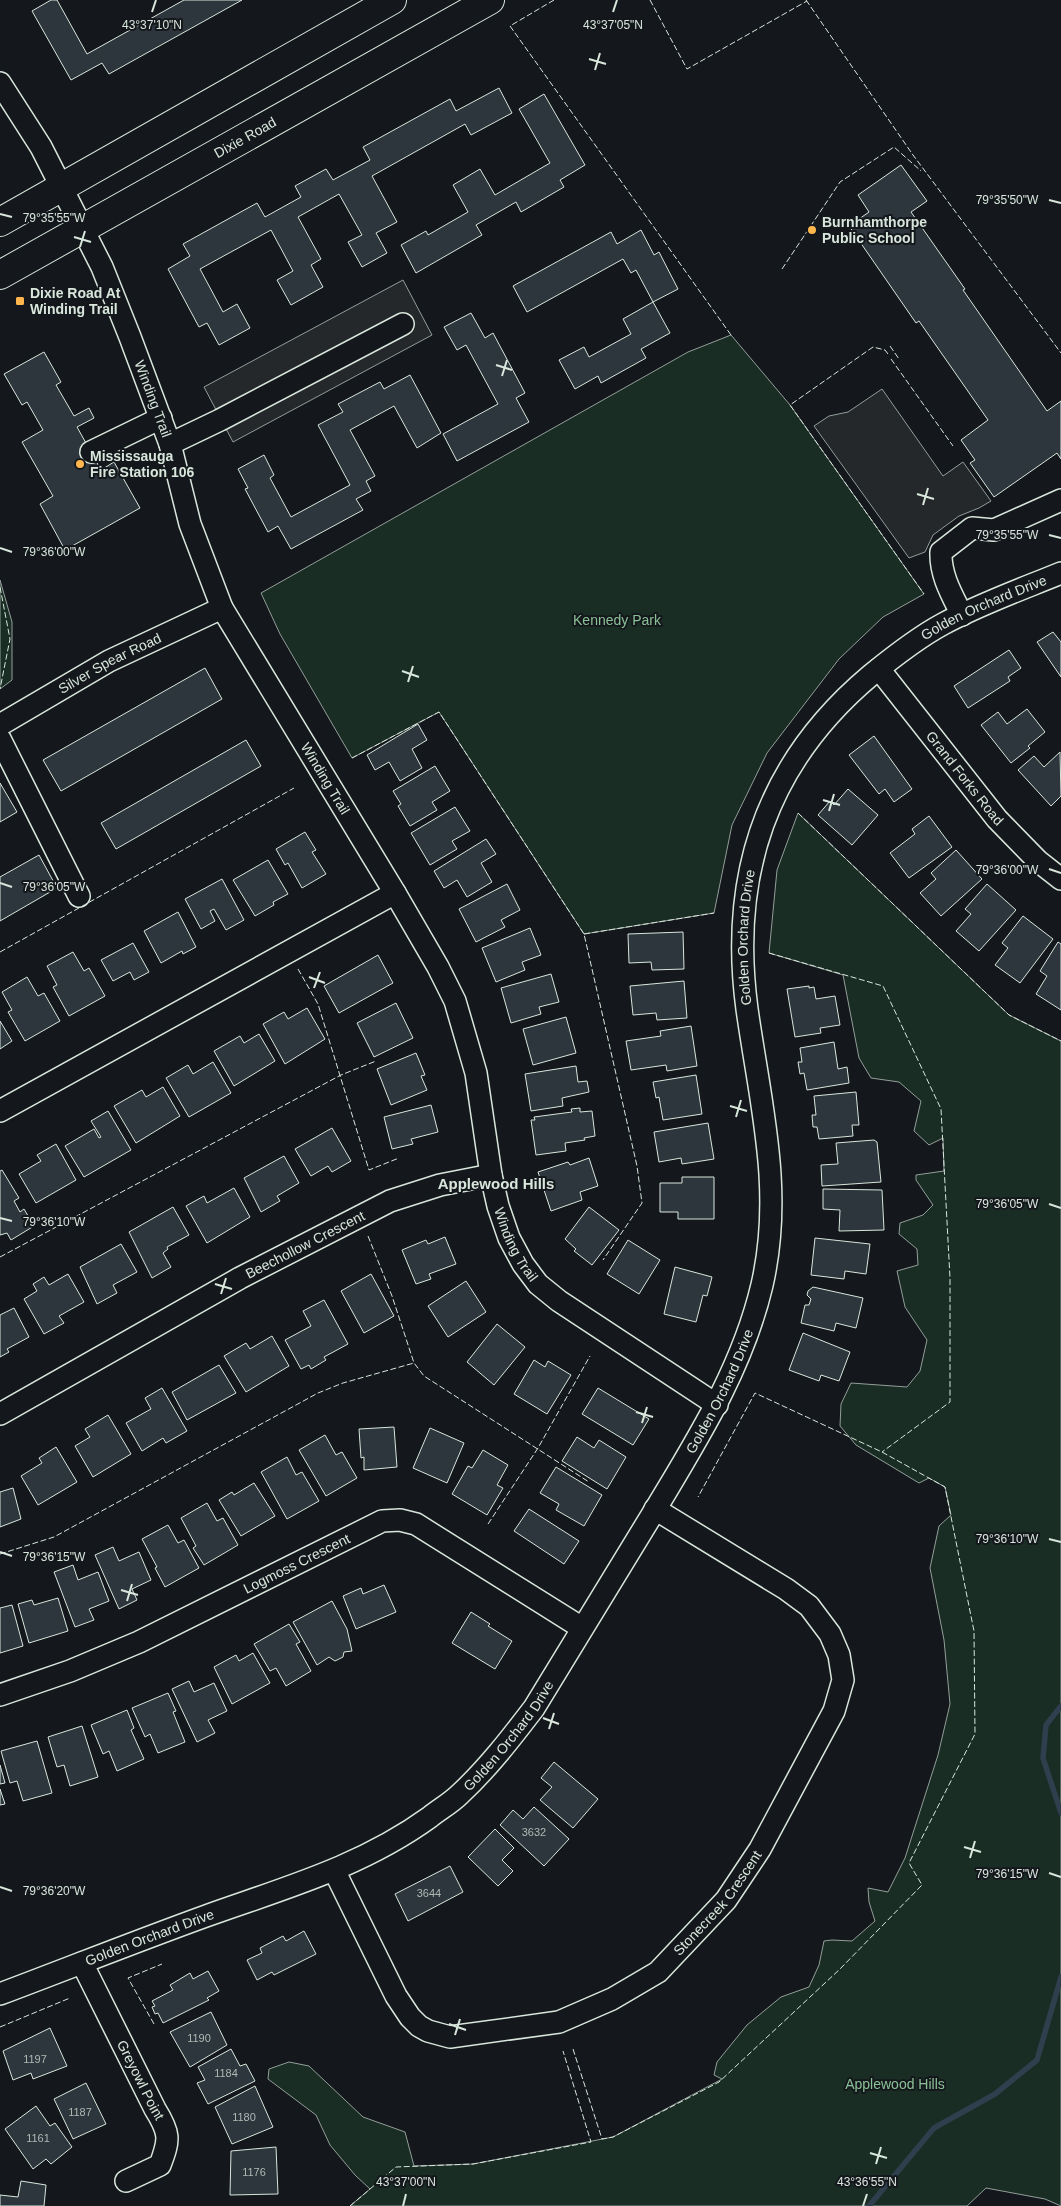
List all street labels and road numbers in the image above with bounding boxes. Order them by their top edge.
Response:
street label: Dixie Road [211,114,279,161]
street label: Winding Trail [131,358,175,440]
street label: Golden Orchard Drive [918,572,1049,643]
street label: Silver Spear Road [56,630,164,697]
street label: Grand Forks Road [923,728,1007,829]
street label: Winding Trail [298,740,353,817]
street label: Golden Orchard Drive [735,868,758,1006]
street label: Winding Trail [491,1205,541,1285]
street label: Beechollow Crescent [243,1207,367,1282]
street label: Golden Orchard Drive [683,1327,756,1456]
street label: Logmoss Crescent [241,1530,353,1597]
street label: Golden Orchard Drive [460,1677,557,1794]
street label: Stonecreek Crescent [670,1847,765,1959]
street label: Golden Orchard Drive [83,1906,216,1969]
street label: Greyowl Point [114,2038,168,2123]

